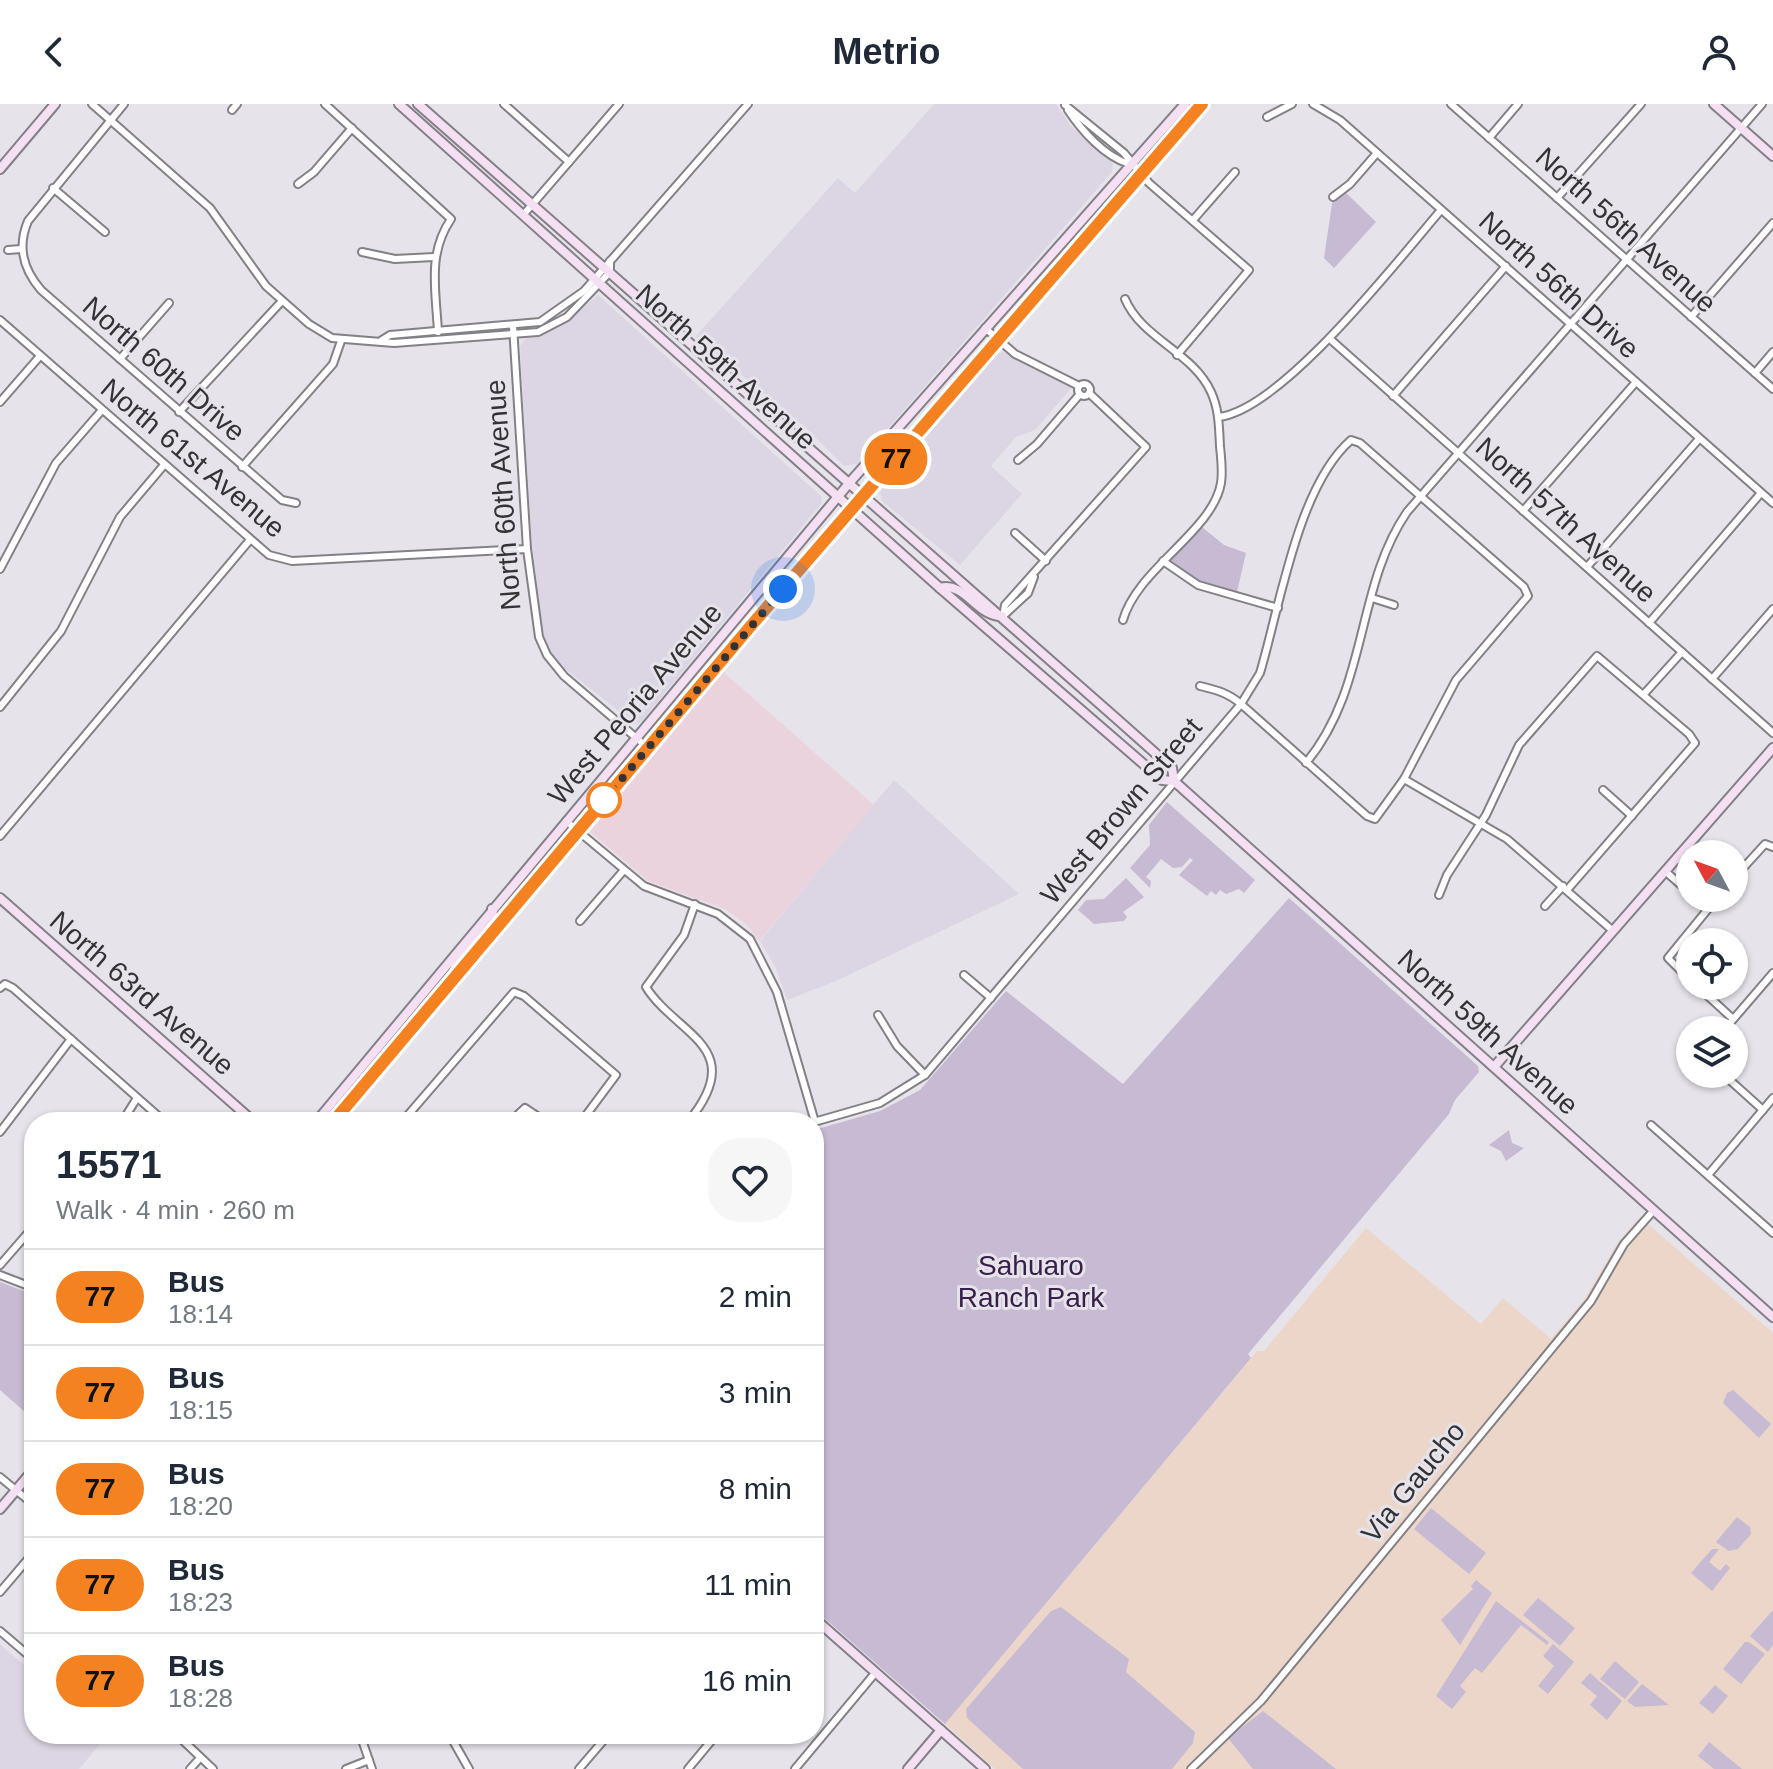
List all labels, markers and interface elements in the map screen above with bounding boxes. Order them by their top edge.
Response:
icon: back [32,30,76,74]
icon: person [1697,30,1741,74]
text: Metrio [833,31,941,72]
street label: North 56th Avenue [1530,141,1722,319]
street label: North 56th Drive [1473,205,1645,365]
street label: North 59th Avenue [630,278,822,456]
street label: North 60th Drive [77,290,251,448]
street label: North 61st Avenue [95,372,291,544]
street label: North 60th Avenue [479,378,527,612]
street label: North 57th Avenue [1470,431,1662,609]
line badge: 77 [860,433,932,485]
text: 77 [880,443,912,474]
your location [763,569,803,609]
street label: West Peoria Avenue [542,597,728,811]
street label: West Brown Street [1034,712,1208,910]
unlabelled marker [587,783,621,817]
north arrow [1676,840,1748,912]
map controls [1676,840,1748,1088]
street label: North 63rd Avenue [44,905,240,1081]
button: locate [1676,928,1748,1000]
street label: North 59th Avenue [1392,943,1584,1121]
button: layers [1676,1016,1748,1088]
button: heart [708,1138,792,1222]
text: 15571 [56,1144,162,1186]
text: Walk · 4 min · 260 m [56,1195,295,1225]
park label: Sahuaro Ranch Park [958,1250,1105,1313]
text: Bus [168,1265,225,1298]
text: 2 min [719,1280,792,1313]
text: 77 [84,1281,116,1312]
text: 18:14 [168,1299,233,1329]
text: Bus [168,1361,225,1394]
text: 3 min [719,1376,792,1409]
text: 77 [84,1377,116,1408]
text: 18:15 [168,1395,233,1425]
street label: Via Gaucho [1355,1416,1471,1548]
text: Bus [168,1457,225,1490]
text: 8 min [719,1472,792,1505]
text: 77 [84,1473,116,1504]
text: 18:20 [168,1491,233,1521]
text: Bus [168,1553,225,1586]
text: 11 min [704,1568,792,1601]
text: 77 [84,1569,116,1600]
text: 18:23 [168,1587,233,1617]
text: Bus [168,1649,225,1682]
text: 16 min [702,1664,792,1697]
text: 77 [84,1665,116,1696]
text: 18:28 [168,1683,233,1713]

